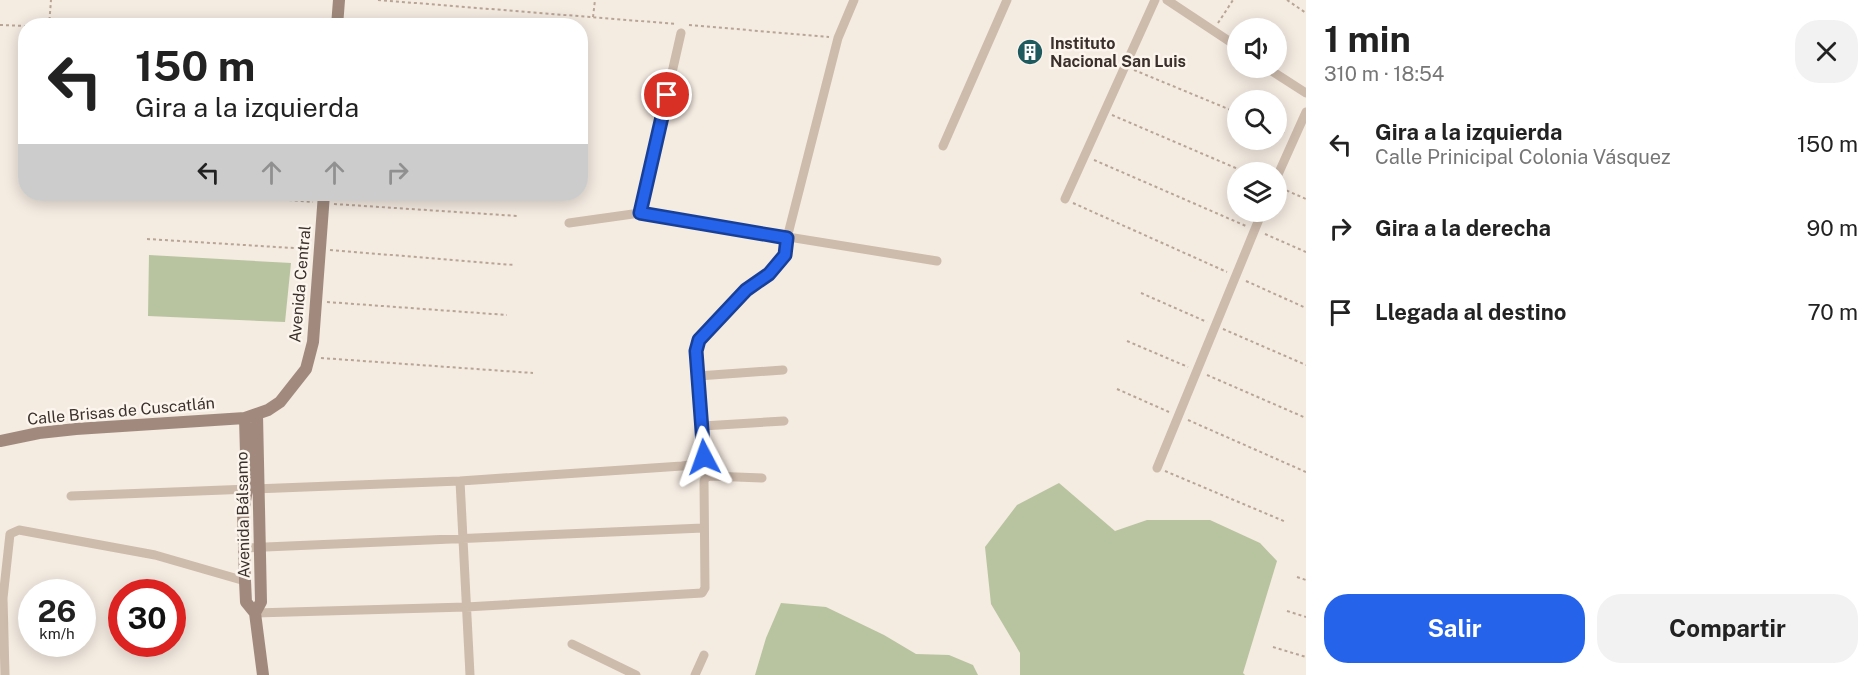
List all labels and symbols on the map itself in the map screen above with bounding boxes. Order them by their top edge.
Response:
place label: Instituto Nacional San Luis [1050,34,1186,71]
building icon: Instituto Nacional San Luis [1015,37,1045,67]
pin [641,69,692,120]
street label: Avenida Central [285,224,315,343]
street label: Calle Brisas de Cuscatlán [26,393,216,429]
position arrow [672,425,736,489]
street label: Avenida Bálsamo [232,451,254,579]
speed limit sign: 30 [108,579,186,657]

